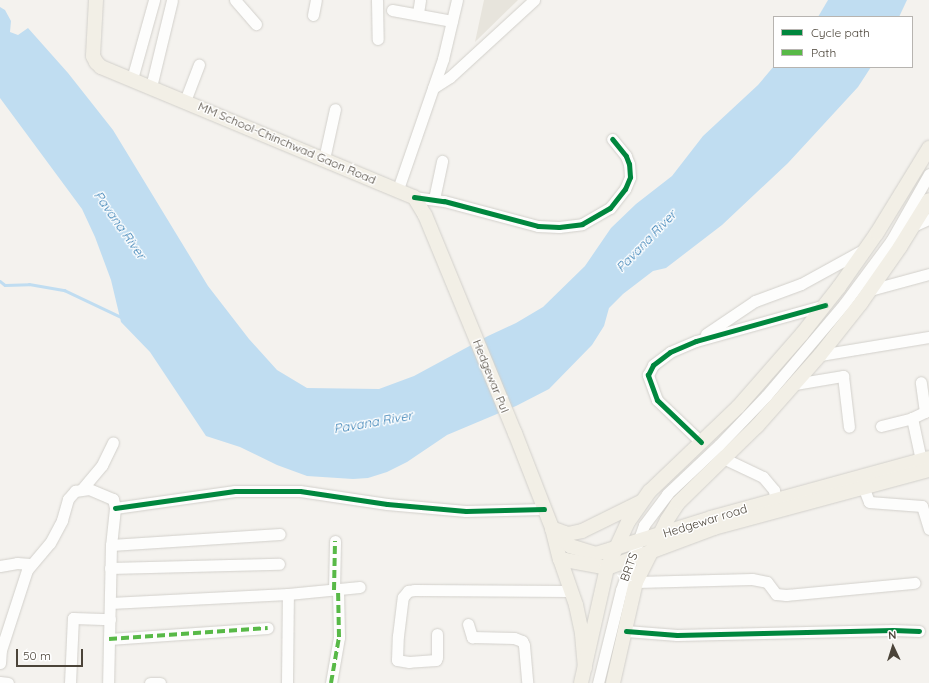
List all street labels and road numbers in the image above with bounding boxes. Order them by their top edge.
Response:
street label: MM School-Chinchwad Gaon Road [196,99,378,187]
street label: Hedgewar Pul [470,337,512,415]
street label: Hedgewar road [661,501,749,541]
street label: BRTS [617,551,641,583]

